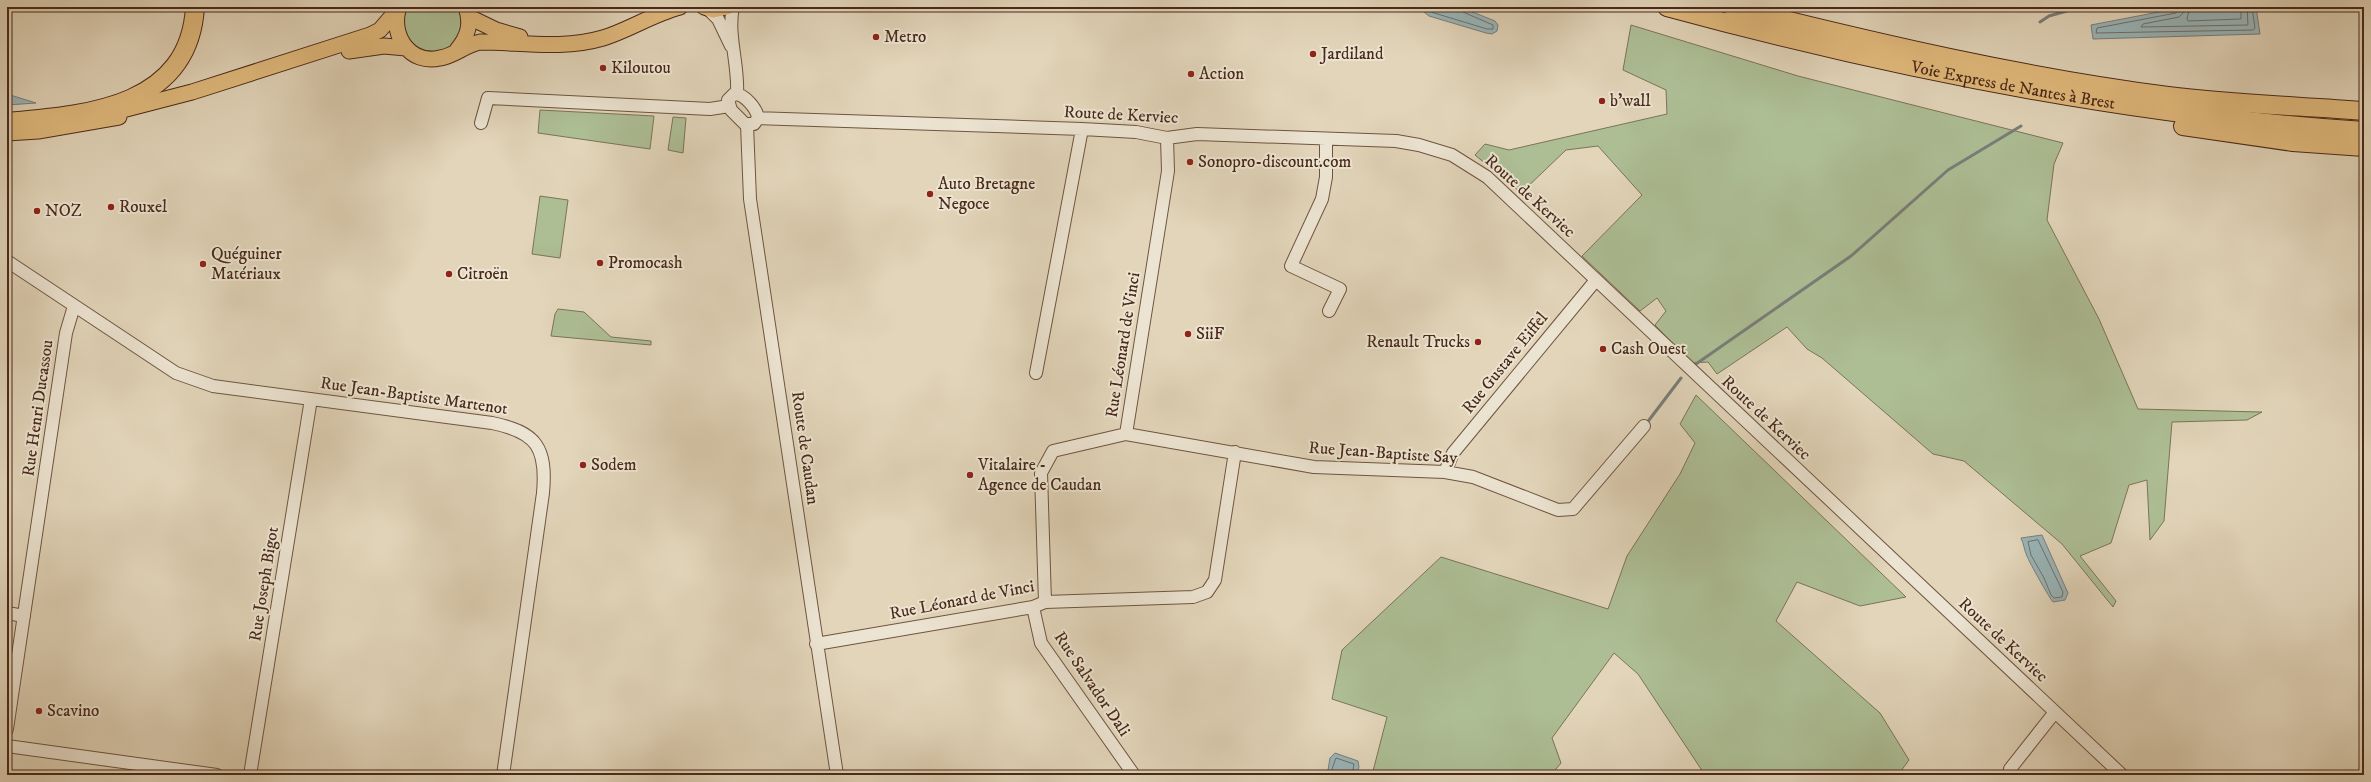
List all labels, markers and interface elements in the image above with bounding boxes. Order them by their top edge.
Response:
place label: Metro [884,26,926,48]
marker: Metro [871,32,881,42]
place label: Jardiland [1319,43,1384,65]
marker: Jardiland [1308,49,1318,59]
street label: Voie Express de Nantes à Brest [1908,56,2117,115]
place label: Kiloutou [611,57,671,79]
marker: Kiloutou [598,63,608,73]
place label: Action [1199,63,1244,85]
marker: Action [1186,69,1196,79]
place label: b'wall [1610,90,1651,112]
marker: b'wall [1597,96,1607,106]
street label: Route de Kerviec [1063,101,1179,129]
street label: Route de Kerviec [1480,149,1580,243]
place label: Sonopro-discount.com [1198,151,1351,173]
marker: Sonopro-discount.com [1185,157,1195,167]
place label: Auto Bretagne Negoce [938,173,1035,215]
marker: Auto Bretagne Negoce [925,189,935,199]
place label: Rouxel [119,196,167,218]
place label: NOZ [45,200,82,222]
marker: Rouxel [106,202,116,212]
marker: NOZ [32,206,42,216]
place label: Quéguiner Matériaux [211,243,283,285]
place label: Promocash [608,252,683,274]
marker: Promocash [595,258,605,268]
marker: Quéguiner Matériaux [198,259,208,269]
place label: Citroën [457,263,509,285]
marker: Citroën [444,269,454,279]
street label: Rue Léonard de Vinci [1101,271,1145,419]
street label: Rue Gustave Eiffel [1457,308,1553,418]
place label: SiiF [1196,323,1225,345]
marker: SiiF [1183,329,1193,339]
place label: Renault Trucks [1366,331,1470,353]
marker: Renault Trucks [1473,337,1483,347]
street label: Rue Henri Ducassou [18,338,58,478]
place label: Cash Ouest [1611,338,1687,360]
marker: Cash Ouest [1598,344,1608,354]
street label: Route de Kerviec [1717,371,1815,465]
street label: Rue Jean-Baptiste Martenot [319,372,510,420]
street label: Route de Caudan [786,390,824,506]
street label: Rue Jean-Baptiste Say [1308,437,1459,469]
place label: Sodem [591,454,637,476]
place label: Vitalaire - Agence de Caudan [977,454,1102,496]
marker: Sodem [578,460,588,470]
marker: Vitalaire - Agence de Caudan [965,470,975,480]
street label: Rue Joseph Bigot [244,525,284,643]
street label: Rue Léonard de Vinci [888,575,1036,625]
street label: Route de Kerviec [1954,593,2052,687]
street label: Rue Salvador Dali [1049,627,1135,741]
place label: Scavino [47,700,99,722]
marker: Scavino [34,706,44,716]

